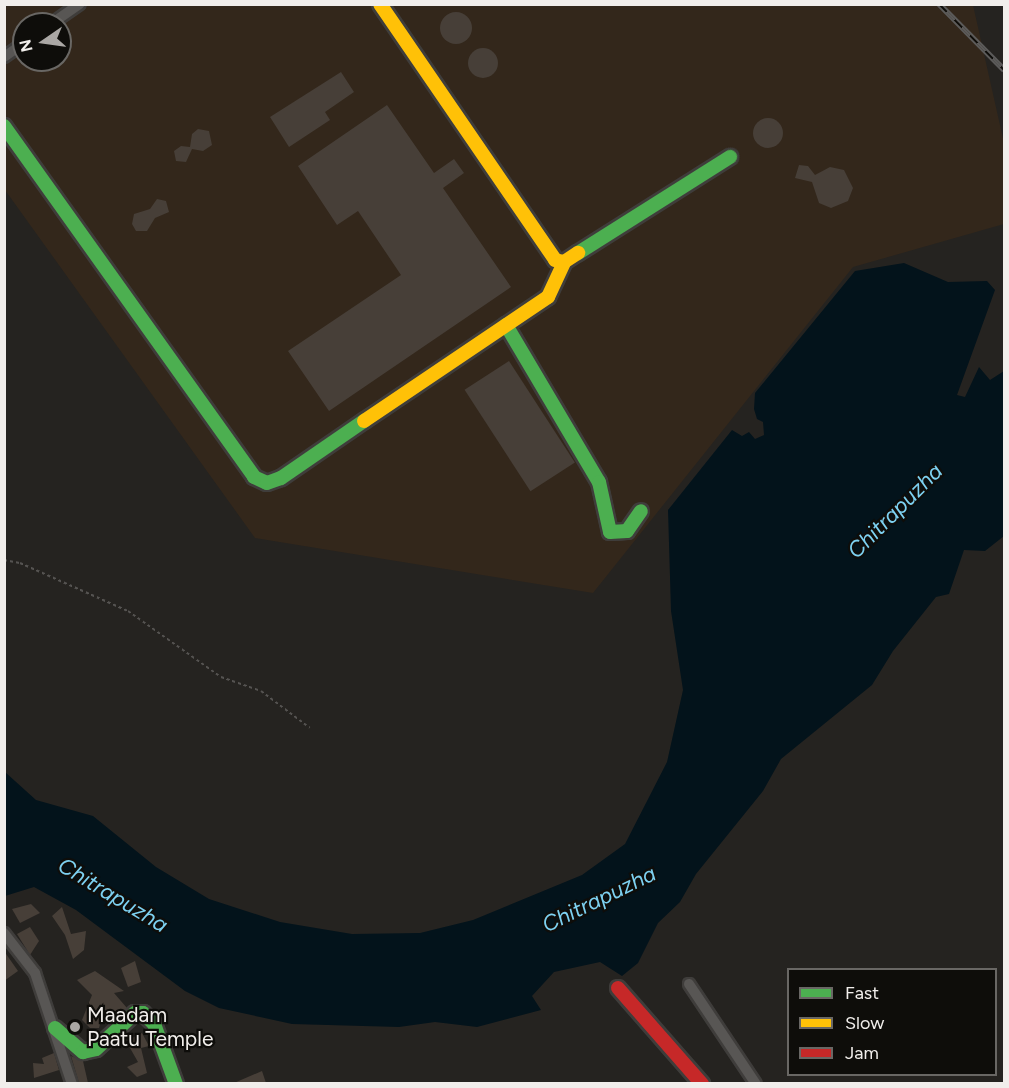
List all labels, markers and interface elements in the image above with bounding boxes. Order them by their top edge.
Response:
north arrow [12,12,72,72]
text: N [15,38,37,54]
water label: Chitrapuzha [842,458,948,564]
water label: Chitrapuzha [53,852,173,938]
water label: Chitrapuzha [538,860,660,938]
legend [787,968,997,1076]
text: Fast [845,982,879,1004]
place label: Maadam Paatu Temple [87,1002,213,1052]
text: Slow [845,1012,884,1034]
marker: Maadam Paatu Temple [68,1020,82,1034]
text: Jam [845,1042,879,1064]

